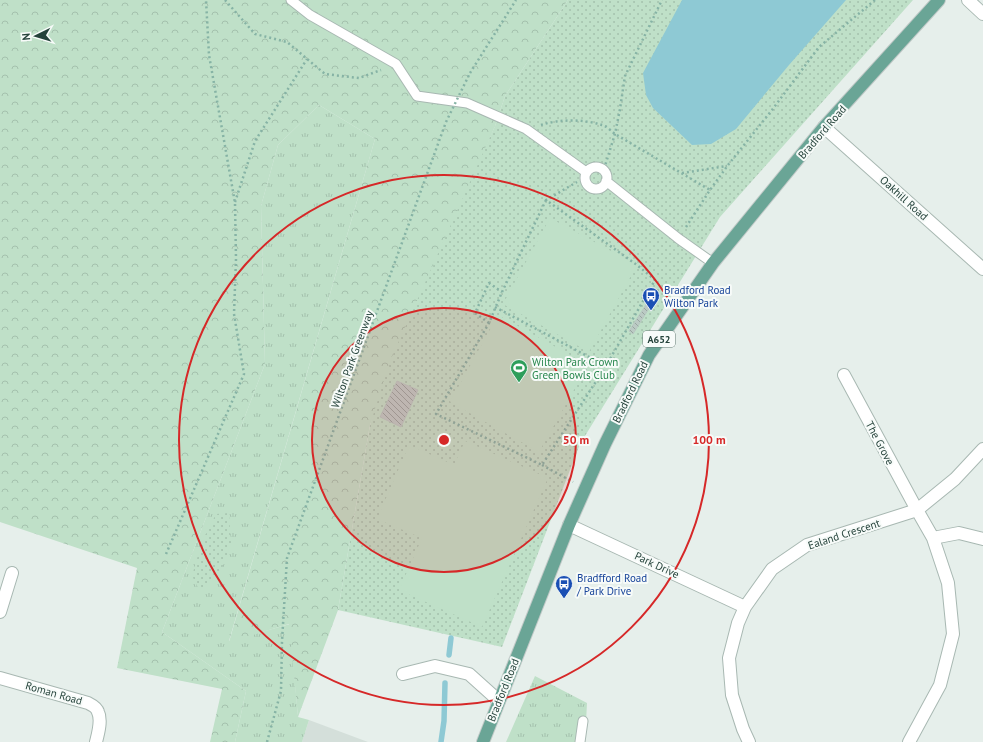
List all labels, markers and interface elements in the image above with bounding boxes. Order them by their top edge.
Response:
north arrow [16,16,56,56]
text: N [19,33,33,41]
street label: Bradford Road [795,102,849,162]
street label: Oakhill Road [877,173,931,223]
place label: Bradford Road Wilton Park [664,283,731,310]
bus stop icon: Bradford Road Wilton Park [641,286,661,311]
street label: Wilton Park Greenway [328,308,376,410]
road number: A652 [643,331,675,347]
place label: Wilton Park Crown Green Bowls Club [532,355,618,382]
sports icon: Wilton Park Crown Green Bowls Club [509,358,529,383]
street label: Bradford Road [609,359,651,425]
street label: The Grove [863,419,898,468]
text: 50 m [563,432,589,447]
text: 100 m [692,432,726,447]
centre of rings [437,433,451,447]
street label: Ealand Crescent [806,516,882,552]
street label: Park Drive [633,549,682,582]
place label: Bradfford Road / Park Drive [576,571,647,598]
bus stop icon: Bradfford Road / Park Drive [554,574,574,599]
street label: Bradford Road [484,656,522,724]
street label: Roman Road [24,678,84,708]

